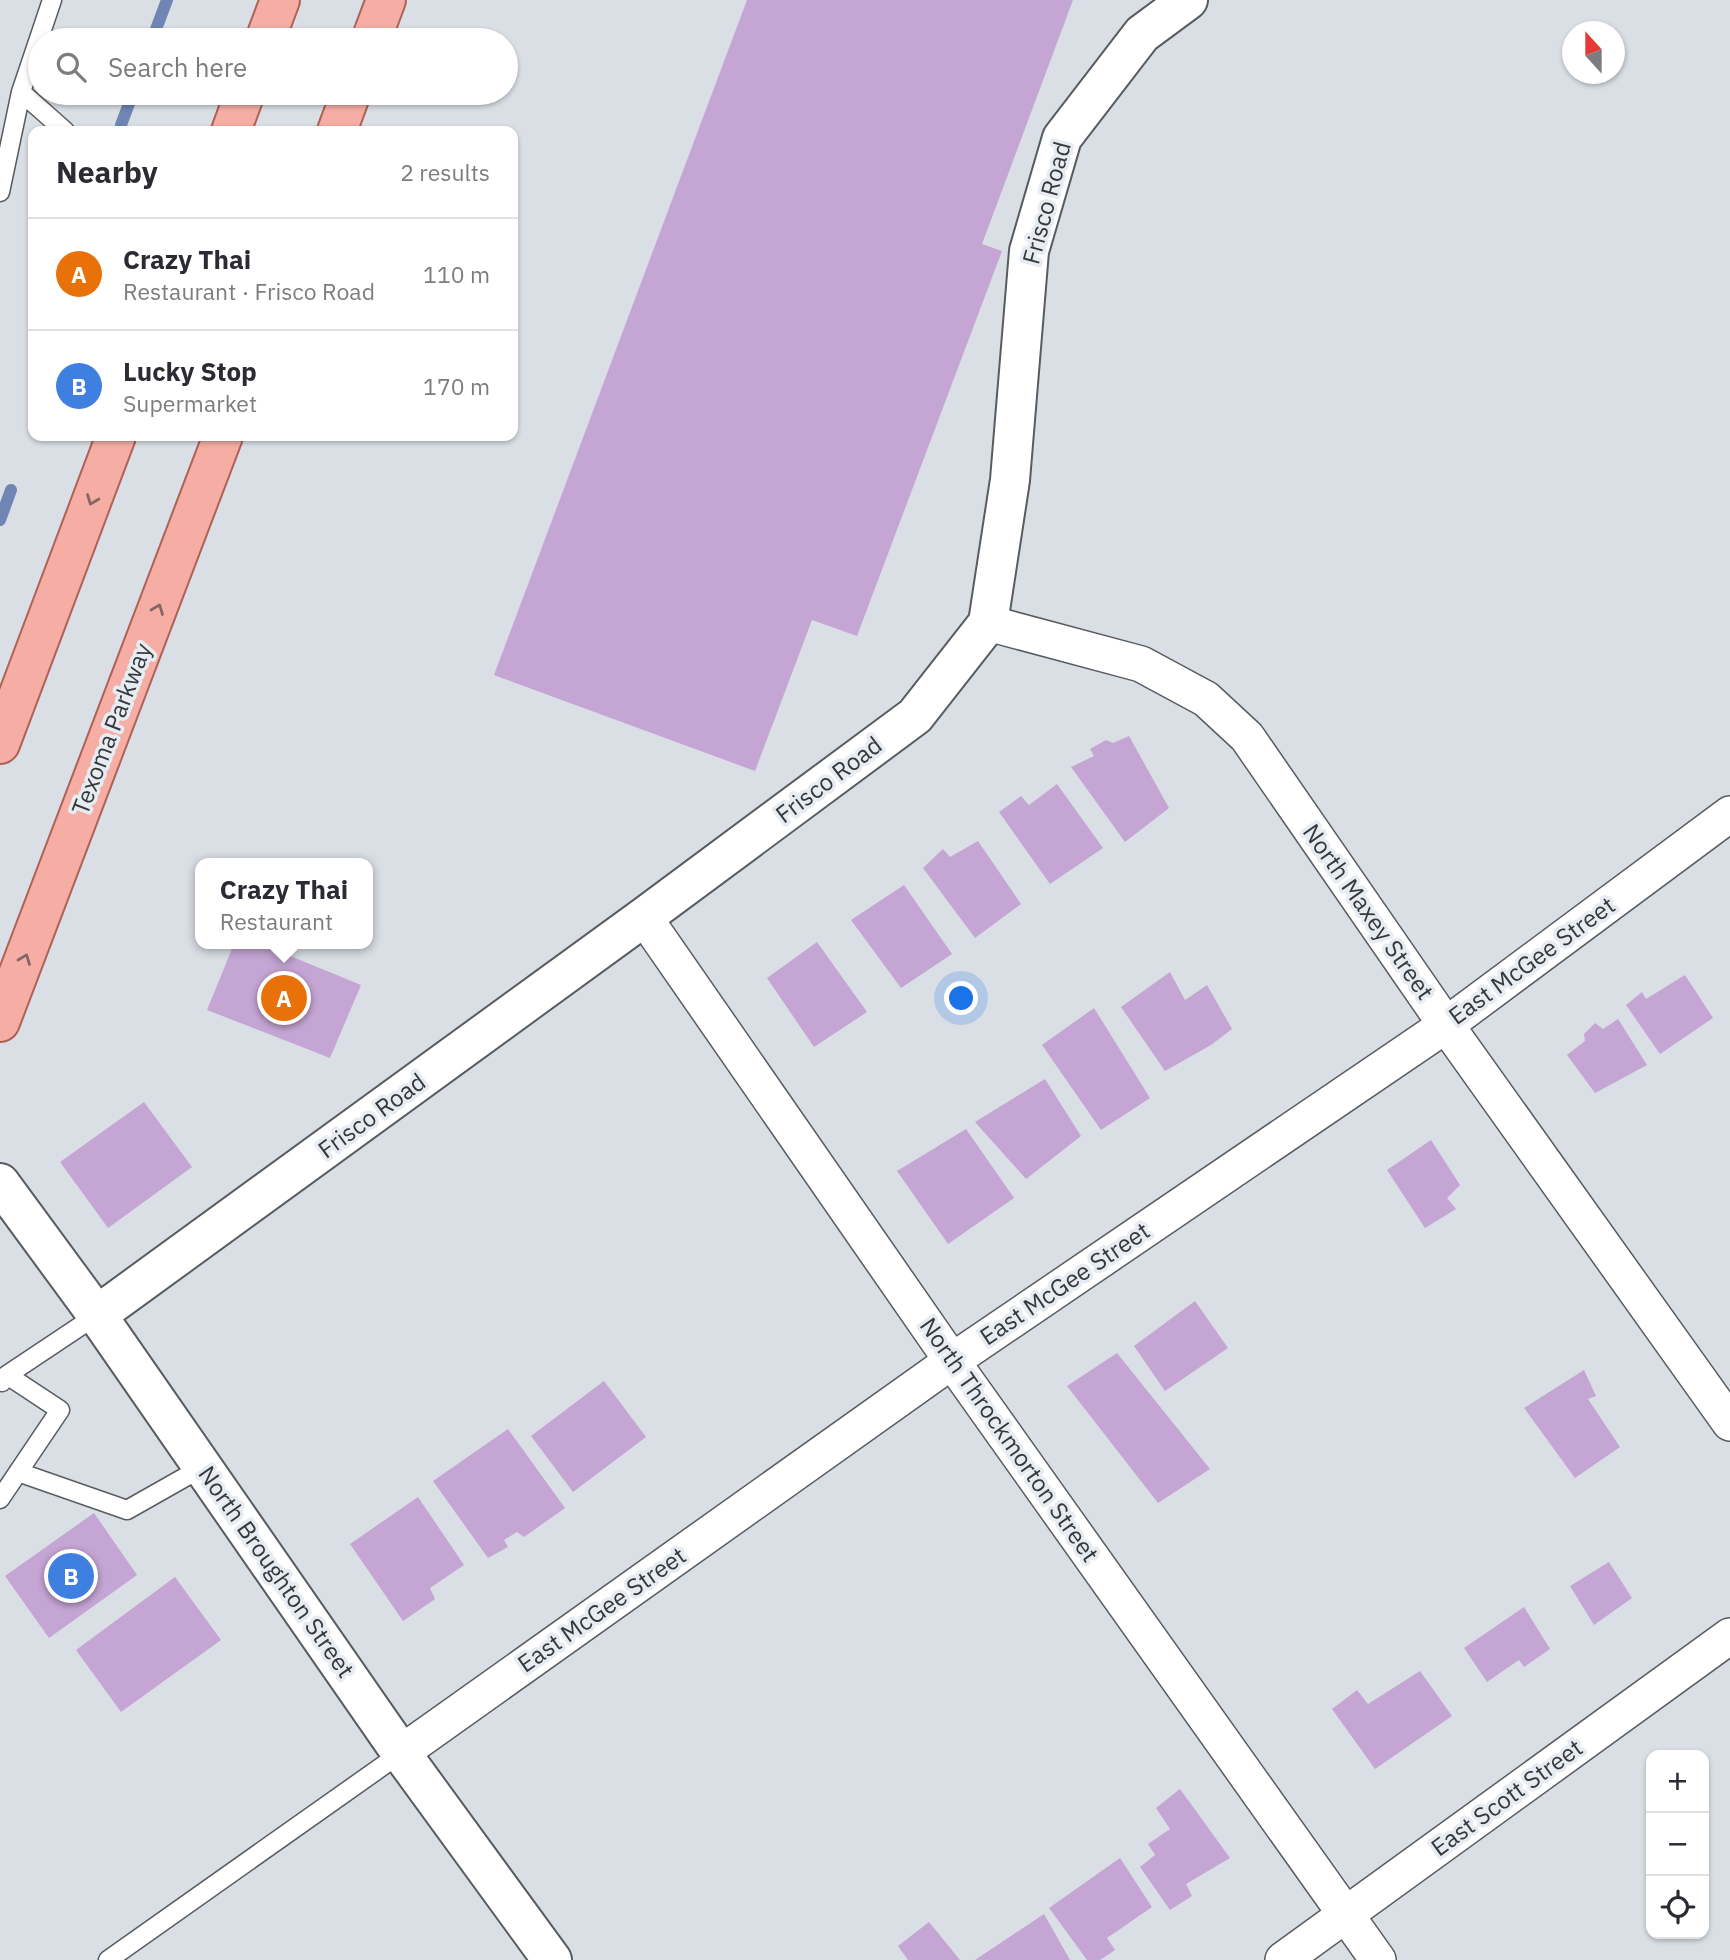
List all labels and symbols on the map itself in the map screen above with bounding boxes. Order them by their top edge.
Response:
north arrow [1562,21,1625,84]
street label: Frisco Road [1014,138,1078,268]
one-way arrow [86,493,100,505]
one-way arrow [150,603,164,615]
street label: Texoma Parkway [64,638,158,819]
street label: Frisco Road [769,729,888,830]
street label: North Maxey Street [1296,817,1442,1006]
street label: East McGee Street [1442,889,1621,1031]
one-way arrow [16,953,30,965]
pin: A [261,972,307,1024]
your location [944,981,978,1015]
street label: Frisco Road [311,1065,432,1165]
street label: East McGee Street [973,1214,1156,1352]
street label: North Throckmorton Street [913,1311,1107,1568]
street label: North Broughton Street [192,1459,362,1684]
street label: East McGee Street [511,1539,692,1679]
pin: B [48,1550,94,1602]
street label: East Scott Street [1424,1731,1589,1863]

